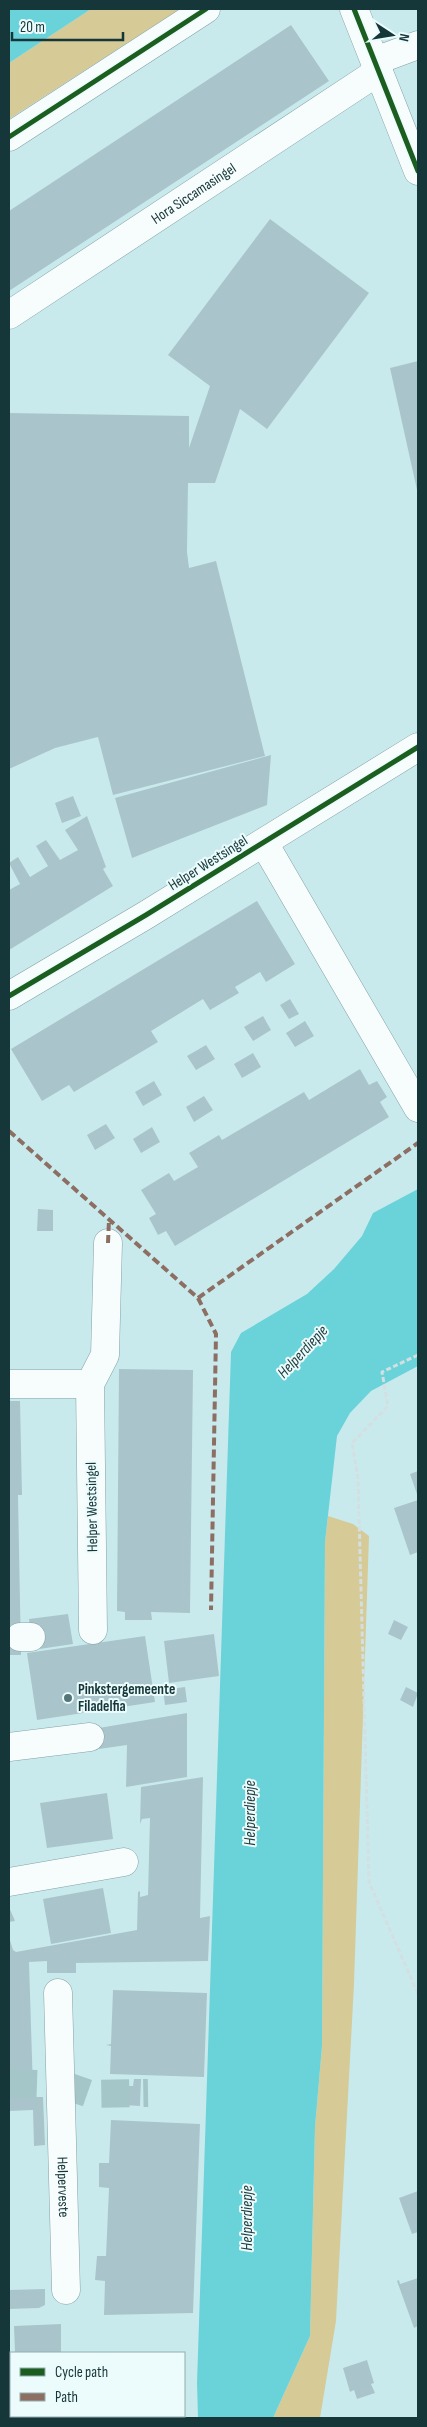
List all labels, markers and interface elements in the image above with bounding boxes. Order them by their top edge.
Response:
scale bar [12,10,124,42]
north arrow [367,10,417,60]
text: 20 m [20,18,45,37]
text: N [395,32,413,43]
street label: Hora Siccamasingel [147,159,239,228]
street label: Helper Westsingel [165,831,251,895]
water label: Helperdiepje [274,1322,332,1382]
street label: Helper Westsingel [82,1462,102,1552]
place label: Pinkstergemeente Filadelfia [78,1680,175,1716]
marker: Pinkstergemeente Filadelfia [62,1692,74,1704]
water label: Helperdiepje [241,1780,260,1846]
street label: Helperveste [53,2156,74,2218]
water label: Helperdiepje [238,2185,257,2251]
legend [10,2352,185,2417]
text: Cycle path [55,2363,108,2382]
text: Path [55,2388,78,2407]

